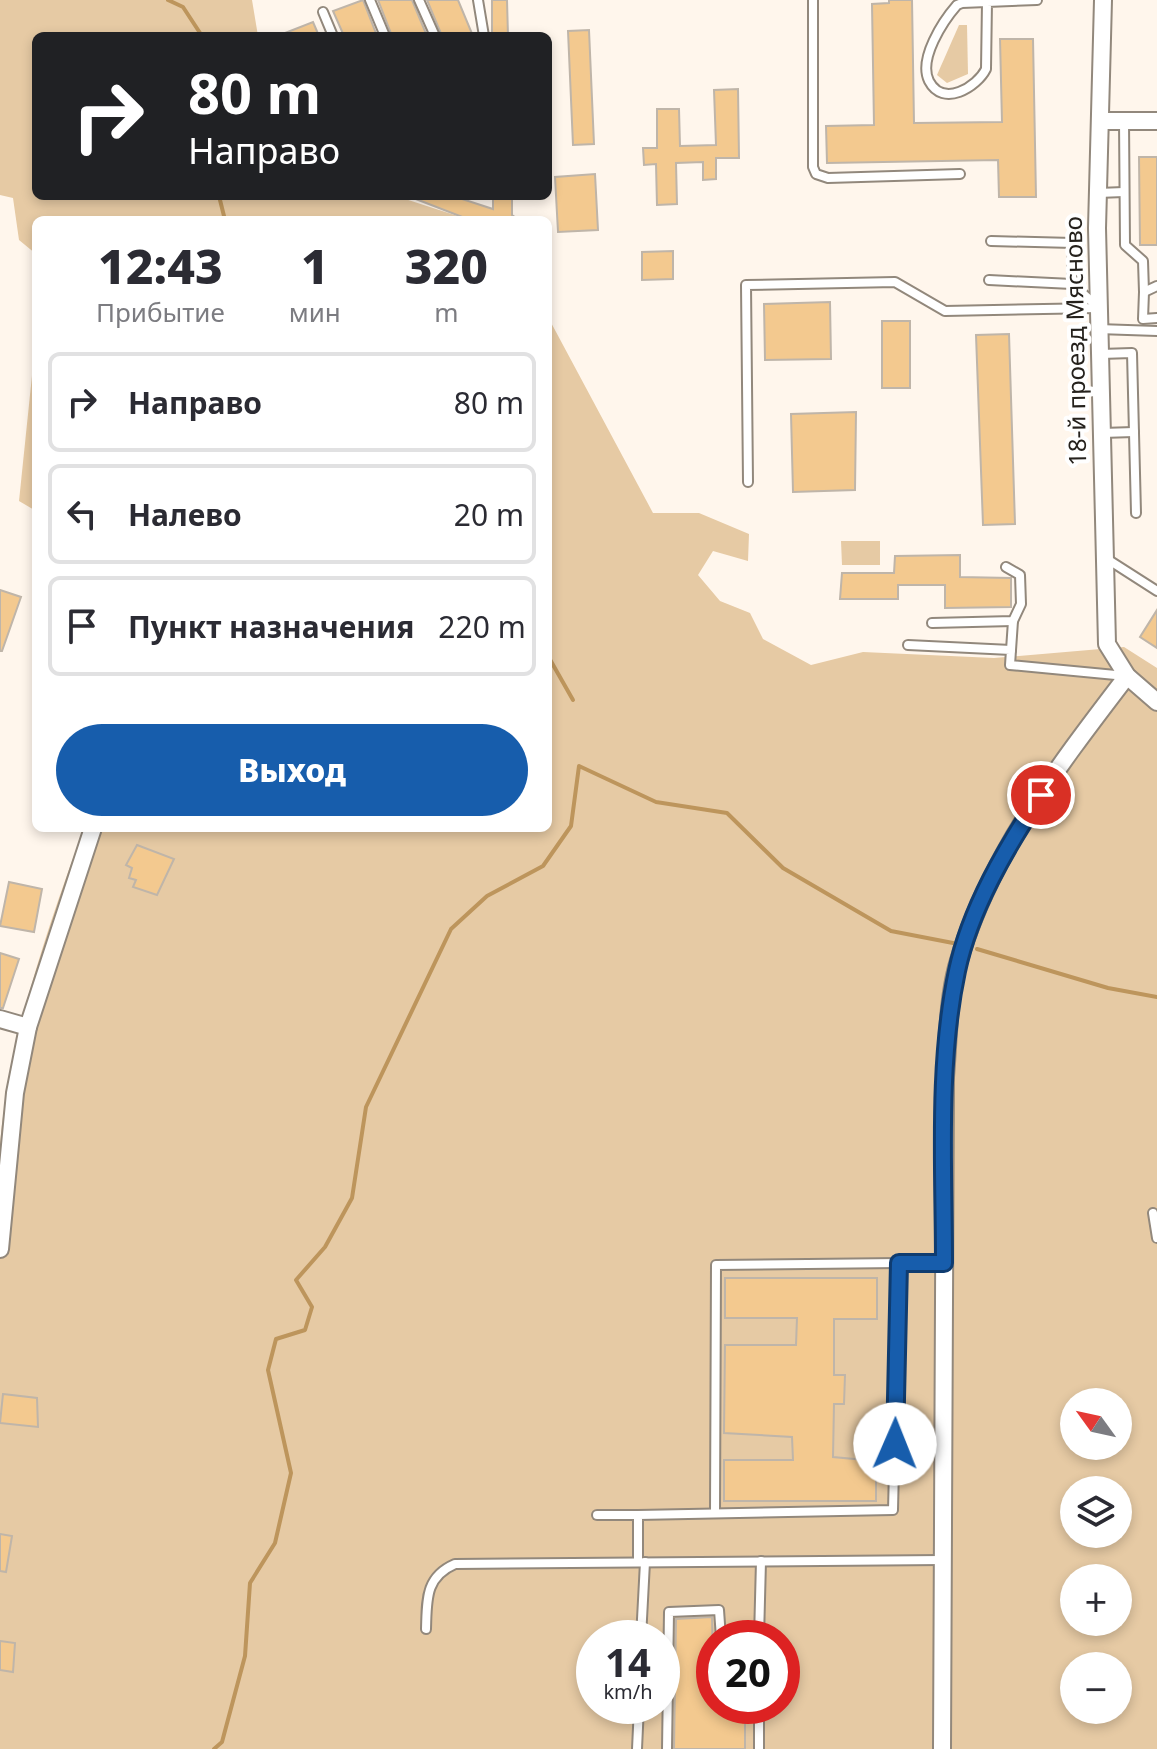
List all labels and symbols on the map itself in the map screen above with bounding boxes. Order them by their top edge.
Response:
street label: 18-й проезд Мясново [1056,216,1093,466]
pin [1007,761,1075,829]
north arrow [1060,1388,1132,1460]
position arrow [853,1402,937,1486]
speed limit sign: 20 [696,1620,800,1724]

